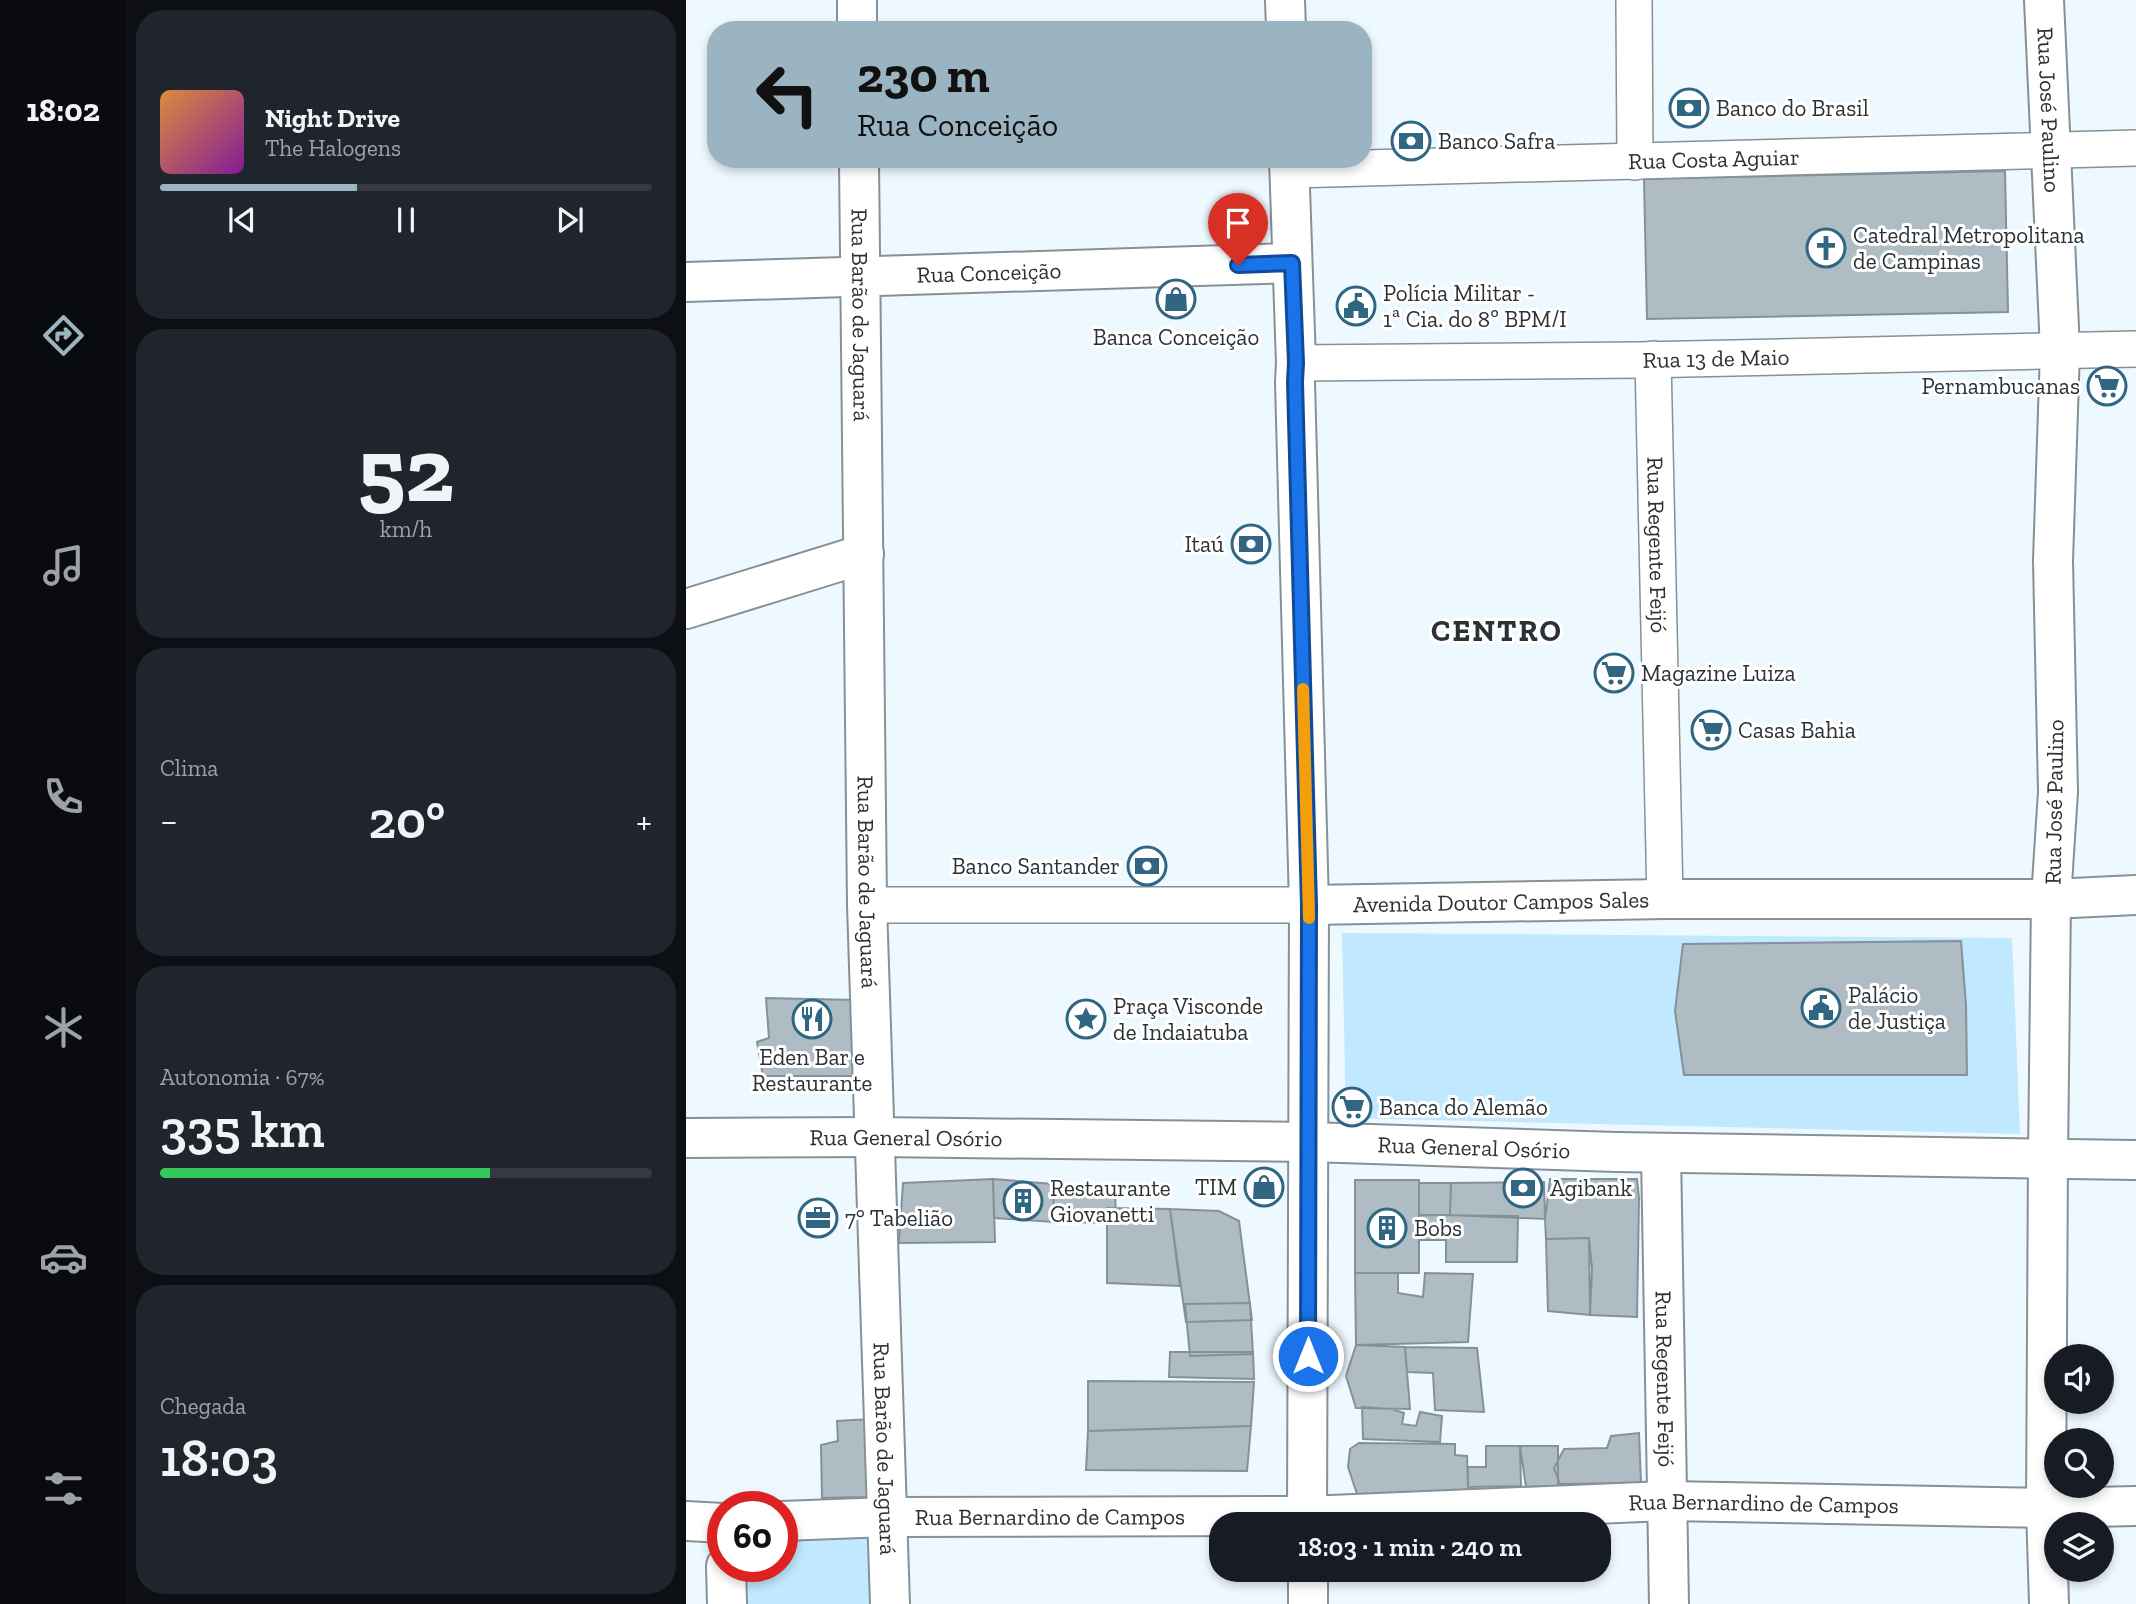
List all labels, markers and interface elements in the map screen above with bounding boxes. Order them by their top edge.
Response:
street label: Rua José Paulino [2031,27,2067,193]
text: 230 m [857,46,990,105]
icon: left [742,49,833,140]
bank icon: Banco do Brasil [1668,87,1710,129]
text: 18:02 [26,91,100,129]
place label: Banco do Brasil [1716,94,1869,122]
text: Night Drive [265,102,400,134]
text: Rua Conceição [857,106,1058,144]
bank icon: Banco Safra [1390,120,1432,162]
place label: Banco Safra [1438,127,1555,155]
text: The Halogens [265,134,401,162]
street label: Rua Costa Aguiar [1628,143,1800,175]
pin [1208,193,1268,265]
icon: previous [223,201,261,239]
icon: pause [387,201,425,239]
icon: next [551,201,589,239]
icon: arrive [1219,204,1257,242]
street label: Rua Barão de Jaguará [846,208,876,422]
place label: Catedral Metropolitana de Campinas [1853,221,2085,275]
church icon: Catedral Metropolitana de Campinas [1805,227,1847,269]
street label: Rua Conceição [916,256,1062,289]
shop icon: Banca Conceição [1155,278,1197,320]
place label: Polícia Militar - 1ª Cia. do 8º BPM/I [1383,279,1567,333]
public building icon: Polícia Militar - 1ª Cia. do 8º BPM/I [1335,285,1377,327]
icon: directions [39,311,88,360]
place label: Banca Conceição [1093,323,1259,351]
street label: Rua 13 de Maio [1642,343,1790,374]
supermarket icon: Pernambucanas [2086,365,2128,407]
place label: Pernambucanas [1921,372,2080,400]
text: 52 [358,415,454,524]
street label: Rua Regente Feijó [1641,456,1673,634]
text: km/h [380,515,432,543]
bank icon: Itaú [1230,523,1272,565]
place label: Itaú [1184,530,1224,558]
icon: music [39,541,88,590]
district label: CENTRO [1431,613,1563,649]
supermarket icon: Magazine Luiza [1593,652,1635,694]
place label: Magazine Luiza [1641,659,1796,687]
supermarket icon: Casas Bahia [1690,709,1732,751]
place label: Casas Bahia [1738,716,1856,744]
street label: Rua José Paulino [2039,719,2069,885]
text: Clima [160,754,218,782]
icon: phone [39,772,88,821]
street label: Rua Barão de Jaguará [852,775,884,989]
text: 20° [368,789,445,851]
text: − [160,798,178,844]
text: + [636,798,652,844]
bank icon: Banco Santander [1126,845,1168,887]
place label: Banco Santander [952,852,1120,880]
street label: Avenida Doutor Campos Sales [1353,885,1649,918]
place label: Palácio de Justiça [1848,981,1946,1035]
public building icon: Palácio de Justiça [1800,987,1842,1029]
place label: Praça Visconde de Indaiatuba [1113,992,1263,1046]
restaurant icon: Eden Bar e Restaurante [791,998,833,1040]
place icon: Praça Visconde de Indaiatuba [1065,998,1107,1040]
icon: climate [39,1003,88,1052]
place label: Eden Bar e Restaurante [752,1043,872,1097]
text: Autonomia · 67% [160,1063,324,1091]
supermarket icon: Banca do Alemão [1331,1086,1373,1128]
place label: Banca do Alemão [1379,1093,1548,1121]
text: 335 km [160,1098,324,1160]
street label: Rua General Osório [809,1123,1003,1152]
street label: Rua General Osório [1377,1130,1571,1165]
shop icon: TIM [1243,1166,1285,1208]
bank icon: Agibank [1502,1167,1544,1209]
place label: TIM [1195,1173,1237,1201]
place label: Restaurante Giovanetti [1050,1174,1171,1228]
place label: Agibank [1550,1174,1632,1202]
building icon: Restaurante Giovanetti [1002,1180,1044,1222]
office icon: 7° Tabelião [797,1197,839,1239]
place label: 7° Tabelião [845,1204,953,1232]
building icon: Bobs [1366,1207,1408,1249]
place label: Bobs [1414,1214,1462,1242]
icon: car [39,1233,88,1282]
street label: Rua Regente Feijó [1649,1290,1681,1468]
position arrow [1271,1319,1345,1393]
street label: Rua Barão de Jaguará [867,1342,902,1556]
map controls [2044,1344,2114,1582]
button: sound [2044,1344,2114,1414]
text: Chegada [160,1392,246,1420]
text: 18:03 [160,1427,278,1489]
button: search [2044,1428,2114,1498]
icon: filters [39,1464,88,1513]
street label: Rua Bernardino de Campos [1628,1487,1899,1519]
speed limit sign: 60 [707,1491,798,1582]
street label: Rua Bernardino de Campos [915,1502,1185,1531]
button: layers [2044,1512,2114,1582]
text: 18:03 · 1 min · 240 m [1298,1531,1522,1563]

